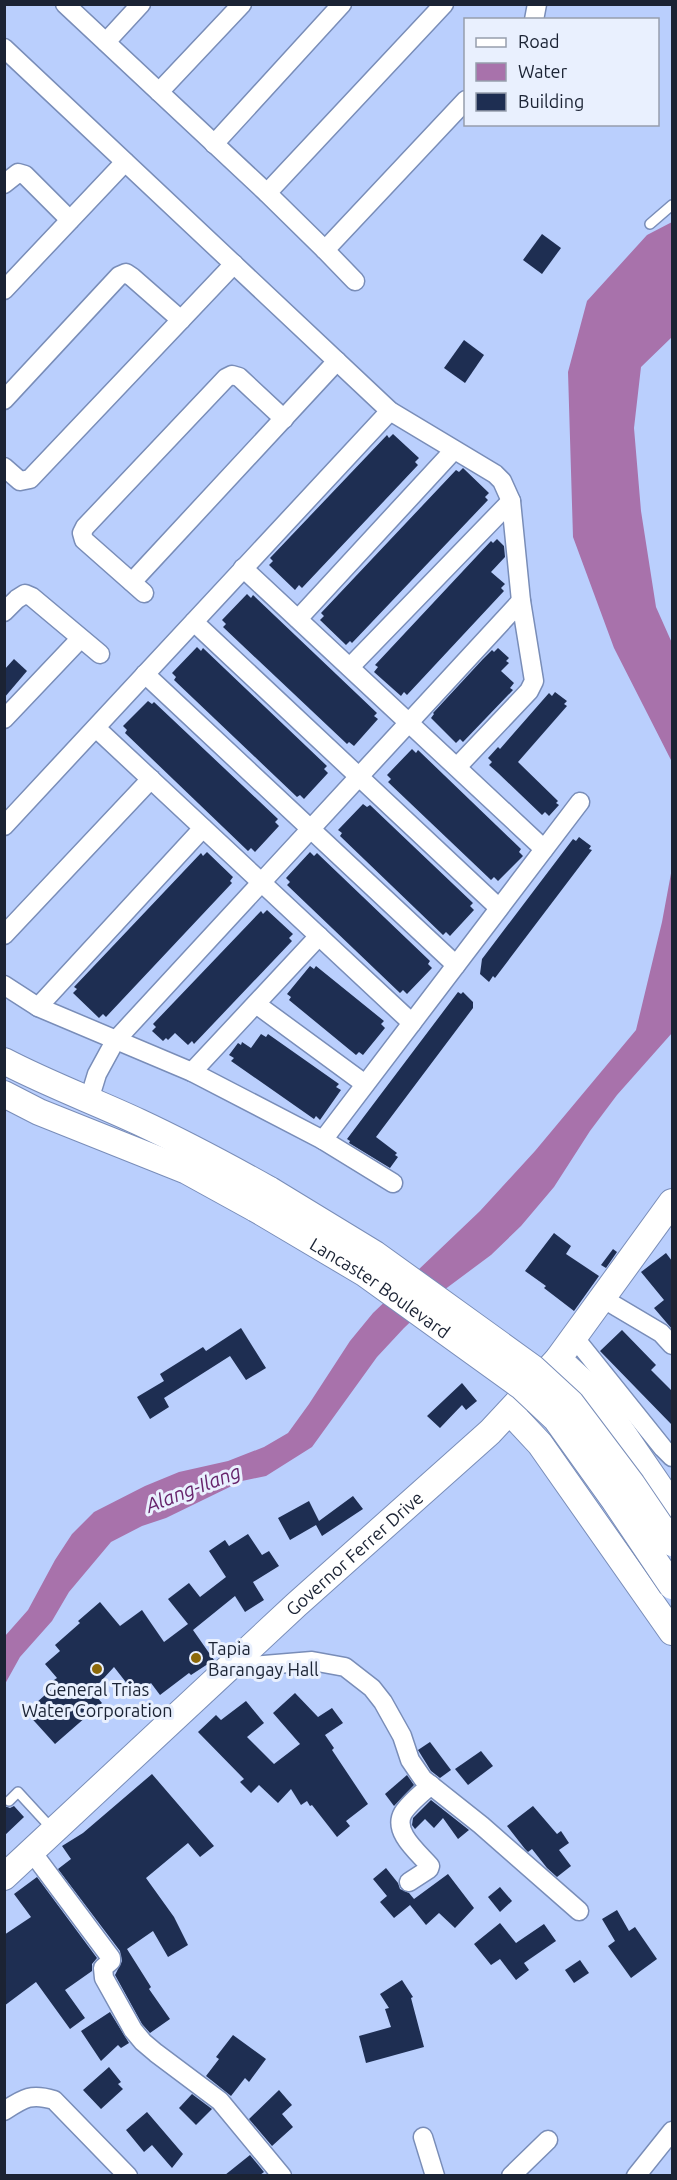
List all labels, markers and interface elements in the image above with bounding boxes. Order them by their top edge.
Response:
legend [464,18,659,126]
text: Road [518,31,560,51]
text: Water [518,61,568,81]
text: Building [518,91,584,111]
street label: Lancaster Boulevard [307,1233,454,1342]
water label: Alang-Ilang [141,1459,244,1517]
street label: Governor Ferrer Drive [282,1487,427,1619]
place label: Tapia Barangay Hall [208,1638,319,1679]
marker: Tapia Barangay Hall [189,1651,203,1665]
marker: General Trias Water Corporation [90,1662,104,1676]
place label: General Trias Water Corporation [21,1679,173,1720]

